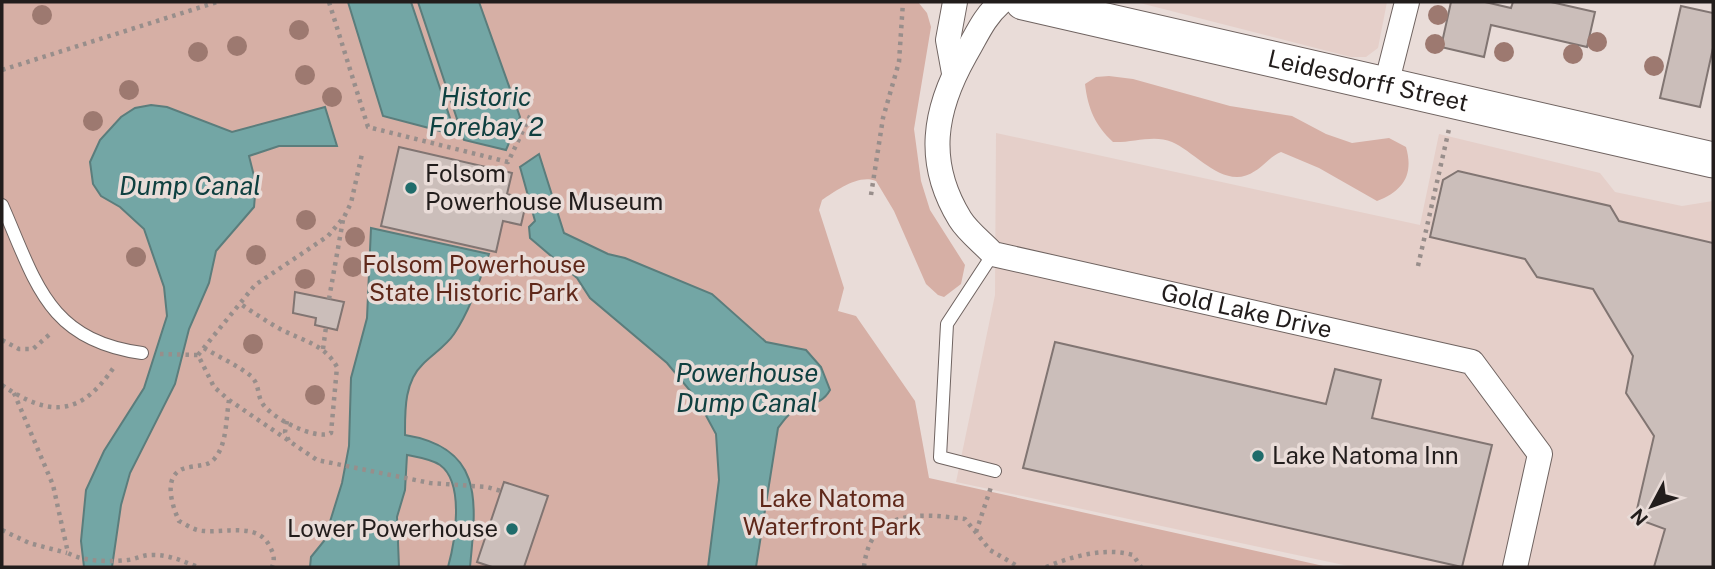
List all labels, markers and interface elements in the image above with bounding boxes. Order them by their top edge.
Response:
street label: Leidesdorff Street [1265,44,1471,117]
water label: Historic Forebay 2 [428,81,544,142]
place label: Folsom Powerhouse Museum [425,159,663,215]
water label: Dump Canal [119,170,261,201]
marker: Folsom Powerhouse Museum [403,180,419,196]
park label: Folsom Powerhouse State Historic Park [362,250,586,306]
street label: Gold Lake Drive [1159,277,1335,343]
water label: Powerhouse Dump Canal [676,357,818,418]
place label: Lake Natoma Inn [1272,441,1459,469]
marker: Lake Natoma Inn [1250,448,1266,464]
north arrow [1617,471,1687,541]
park label: Lake Natoma Waterfront Park [743,484,921,540]
text: N [1626,504,1652,530]
place label: Lower Powerhouse [287,514,498,542]
marker: Lower Powerhouse [504,521,520,537]

